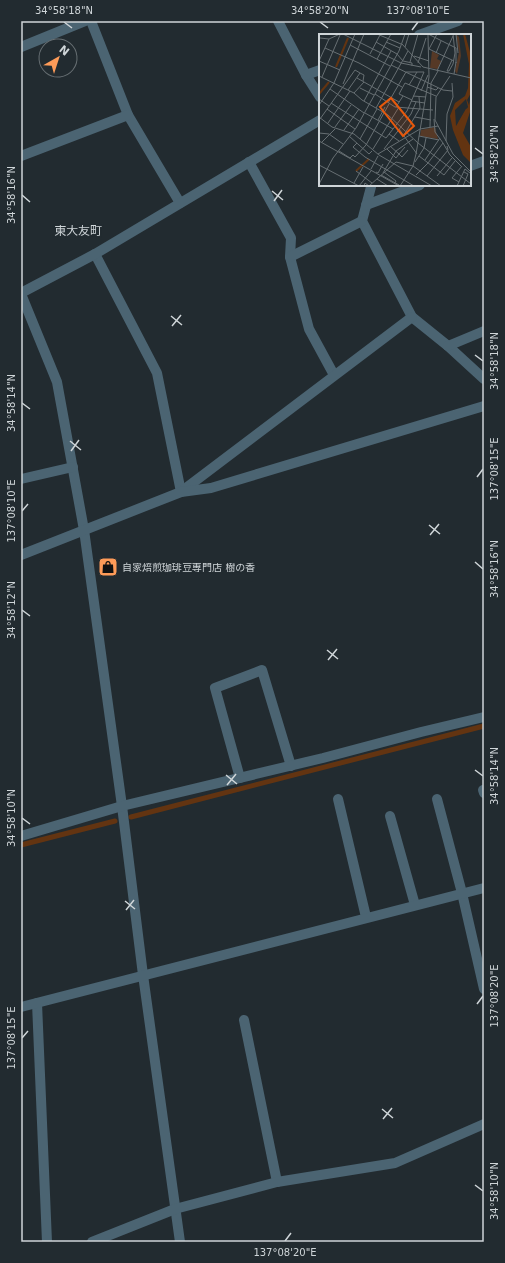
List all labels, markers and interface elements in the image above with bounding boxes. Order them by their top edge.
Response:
text: 34°58'18"N [35,5,93,16]
text: 34°58'20"N [291,5,349,16]
text: 137°08'10"E [386,5,450,16]
inset map [319,34,471,186]
north arrow [38,38,78,78]
text: N [56,43,72,59]
text: 34°58'20"N [489,125,500,183]
text: 34°58'16"N [6,166,17,224]
district label: 東大友町 [54,224,102,238]
text: 34°58'18"N [489,332,500,390]
text: 34°58'14"N [6,374,17,432]
text: 137°08'15"E [489,437,500,501]
text: 137°08'10"E [6,479,17,543]
text: 34°58'16"N [489,540,500,598]
shop icon: 自家焙煎珈琲豆専門店 樹の香 [97,556,119,578]
place label: 自家焙煎珈琲豆専門店 樹の香 [122,562,255,573]
text: 34°58'12"N [6,581,17,639]
text: 34°58'14"N [489,747,500,805]
text: 34°58'10"N [6,789,17,847]
text: 137°08'20"E [489,964,500,1028]
text: 137°08'15"E [6,1006,17,1070]
text: 34°58'10"N [489,1162,500,1220]
text: 137°08'20"E [253,1247,317,1258]

